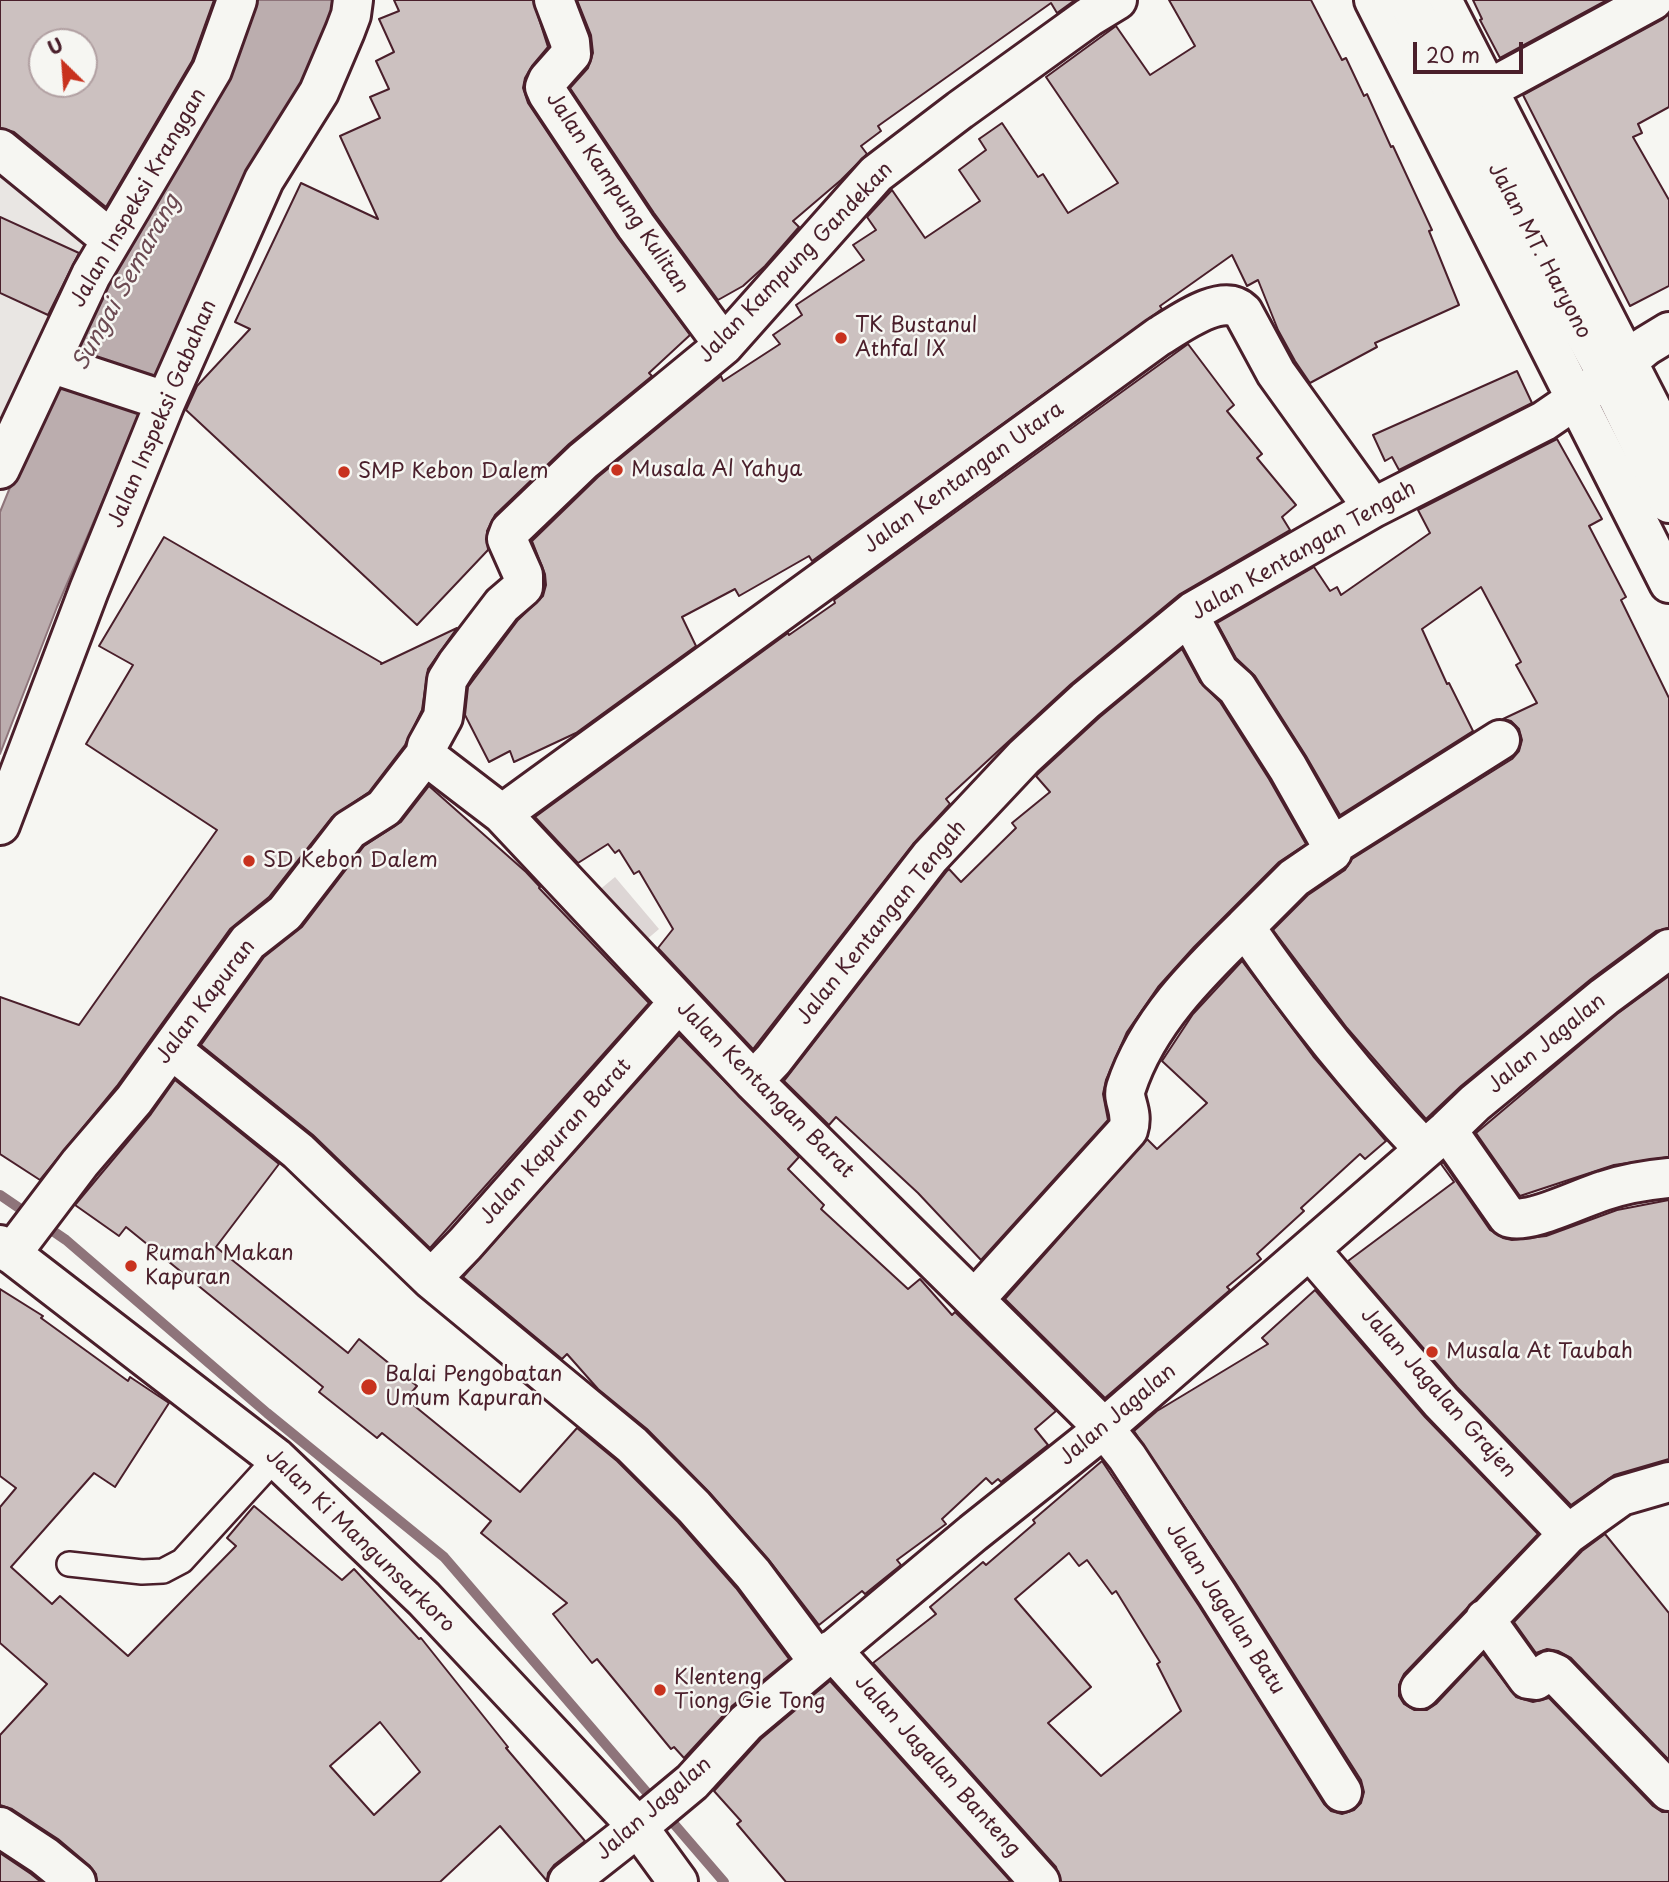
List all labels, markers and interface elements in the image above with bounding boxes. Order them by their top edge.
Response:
north arrow [28,28,98,98]
scale bar [1417,28,1527,72]
text: U [42,30,67,62]
text: 20 m [1426,38,1480,70]
street label: Jalan Inspeksi Kranggan [66,84,212,312]
street label: Jalan Kampung Kulitan [540,88,694,298]
street label: Jalan Kampung Gandekan [693,157,899,369]
street label: Jalan MT. Haryono [1482,159,1596,343]
water label: Sungai Semarang [67,190,187,376]
street label: Jalan Inspeksi Gabahan [104,296,222,532]
place label: TK Bustanul Athfal IX [855,313,977,363]
marker: TK Bustanul Athfal IX [833,330,849,346]
street label: Jalan Kentangan Utara [859,397,1069,559]
place label: Musala Al Yahya [631,457,802,483]
place label: SMP Kebon Dalem [358,459,549,485]
marker: Musala Al Yahya [609,462,625,478]
marker: SMP Kebon Dalem [336,464,352,480]
street label: Jalan Kentangan Tengah [1187,476,1421,626]
street label: Jalan Kentangan Tengah [792,816,972,1030]
place label: SD Kebon Dalem [263,848,438,874]
marker: SD Kebon Dalem [241,853,257,869]
street label: Jalan Kapuran [151,935,261,1069]
street label: Jalan Jagalan [1483,989,1611,1099]
street label: Jalan Kentangan Barat [671,996,859,1184]
street label: Jalan Kapuran Barat [475,1054,637,1230]
place label: Rumah Makan Kapuran [145,1241,294,1291]
marker: Rumah Makan Kapuran [123,1258,139,1274]
street label: Jalan Jagalan Grajen [1355,1303,1521,1483]
place label: Musala At Taubah [1446,1339,1633,1365]
marker: Musala At Taubah [1424,1344,1440,1360]
street label: Jalan Jagalan [1054,1359,1182,1471]
place label: Balai Pengobatan Umum Kapuran [385,1362,562,1412]
marker: Balai Pengobatan Umum Kapuran [359,1377,379,1397]
street label: Jalan Ki Mangunsarkoro [260,1444,460,1638]
street label: Jalan Jagalan Batu [1160,1519,1290,1699]
place label: Klenteng Tiong Gie Tong [674,1665,826,1715]
street label: Jalan Jagalan Banteng [849,1670,1025,1862]
marker: Klenteng Tiong Gie Tong [652,1682,668,1698]
street label: Jalan Jagalan [591,1752,717,1866]

